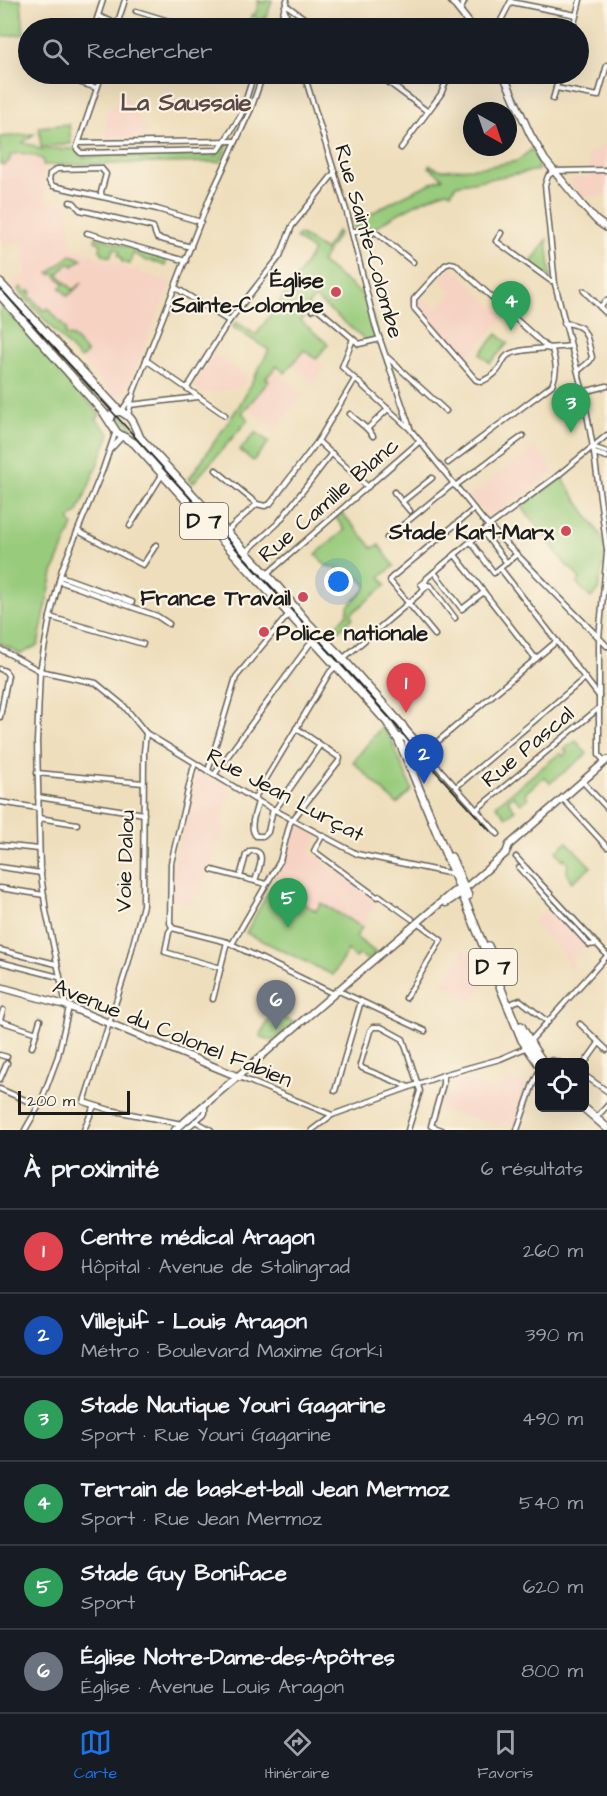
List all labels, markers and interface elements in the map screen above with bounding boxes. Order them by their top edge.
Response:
search box [18,18,589,84]
icon: search [39,35,72,68]
text: Rechercher [87,36,212,67]
district label: La Saussaie [120,86,252,120]
north arrow [463,102,517,156]
street label: Rue Sainte-Colombe [326,141,411,342]
place label: Église Sainte-Colombe [171,265,324,321]
pin: 4 [492,282,530,331]
marker: Église Sainte-Colombe [329,285,343,299]
pin: 3 [552,384,590,433]
street label: Rue Camille Blanc [252,430,406,570]
road number: D 7 [180,503,228,539]
place label: Stade Karl-Marx [388,517,555,548]
marker: Stade Karl-Marx [559,524,573,538]
your location [324,567,353,596]
place label: France Travail [140,583,292,614]
marker: France Travail [296,590,310,604]
place label: Police nationale [276,618,428,649]
marker: Police nationale [257,625,271,639]
pin: 1 [386,664,426,713]
street label: Rue Pascal [475,699,581,795]
pin: 2 [404,734,444,784]
street label: Rue Jean Lurçat [201,741,370,850]
street label: Voie Dalou [108,809,143,913]
pin: 5 [268,878,308,928]
road number: D 7 [469,949,517,985]
street label: Avenue du Colonel Fabien [48,971,297,1096]
pin: 6 [256,980,296,1030]
map controls [535,1058,589,1112]
button: locate [535,1058,589,1112]
scale bar [18,1088,130,1116]
text: 200 m [27,1090,75,1112]
text: À proximité [24,1151,159,1187]
text: 6 résultats [481,1155,583,1183]
text: Centre médical Aragon [81,1222,314,1253]
text: 1 [42,1237,45,1265]
text: 260 m [523,1237,583,1265]
text: Hôpital · Avenue de Stalingrad [81,1253,350,1281]
text: Villejuif - Louis Aragon [81,1306,307,1337]
text: 2 [38,1321,49,1349]
text: 390 m [525,1321,583,1349]
text: Métro · Boulevard Maxime Gorki [81,1337,382,1365]
text: Stade Nautique Youri Gagarine [81,1390,386,1421]
text: 3 [38,1405,49,1433]
text: 490 m [522,1405,583,1433]
text: Sport · Rue Youri Gagarine [81,1421,331,1449]
text: Terrain de basket-ball Jean Mermoz [81,1474,449,1505]
text: 4 [37,1489,50,1517]
text: 540 m [519,1489,583,1517]
text: Sport · Rue Jean Mermoz [81,1505,322,1533]
text: Stade Guy Boniface [81,1558,287,1589]
text: 5 [36,1573,51,1601]
text: 620 m [523,1573,583,1601]
text: Sport [81,1589,135,1617]
text: Église Notre-Dame-des-Apôtres [81,1642,395,1673]
text: 6 [37,1657,50,1685]
text: 800 m [521,1657,583,1685]
text: Église · Avenue Louis Aragon [81,1673,344,1701]
tab: Carte [74,1726,117,1784]
tab: Itinéraire [265,1726,330,1784]
tab: Favoris [477,1726,533,1784]

